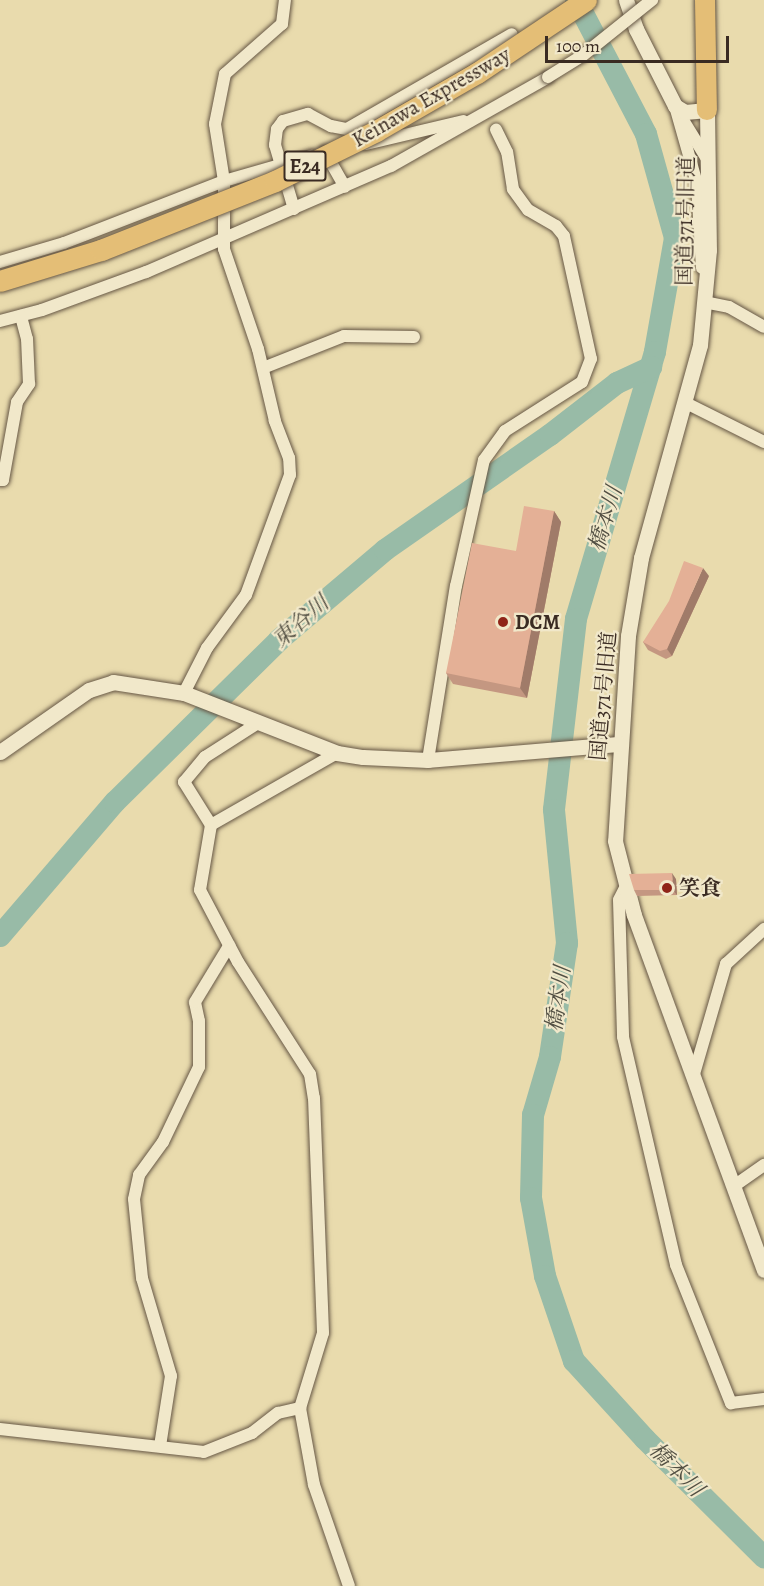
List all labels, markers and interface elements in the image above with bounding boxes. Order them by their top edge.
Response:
scale bar [548,24,732,62]
text: 100 m [556,34,600,58]
street label: Keinawa Expressway [348,42,514,152]
road number: E24 [282,149,328,183]
street label: 国道371号旧道 [671,156,699,286]
water label: 橋本川 [584,484,628,554]
water label: 東谷川 [267,590,335,654]
place label: DCM [515,609,560,635]
marker: DCM [496,615,510,629]
street label: 国道371号旧道 [585,630,621,762]
place label: 笑食 [679,875,721,901]
marker: 笑食 [660,881,674,895]
water label: 橋本川 [541,964,577,1034]
water label: 橋本川 [643,1437,709,1503]

